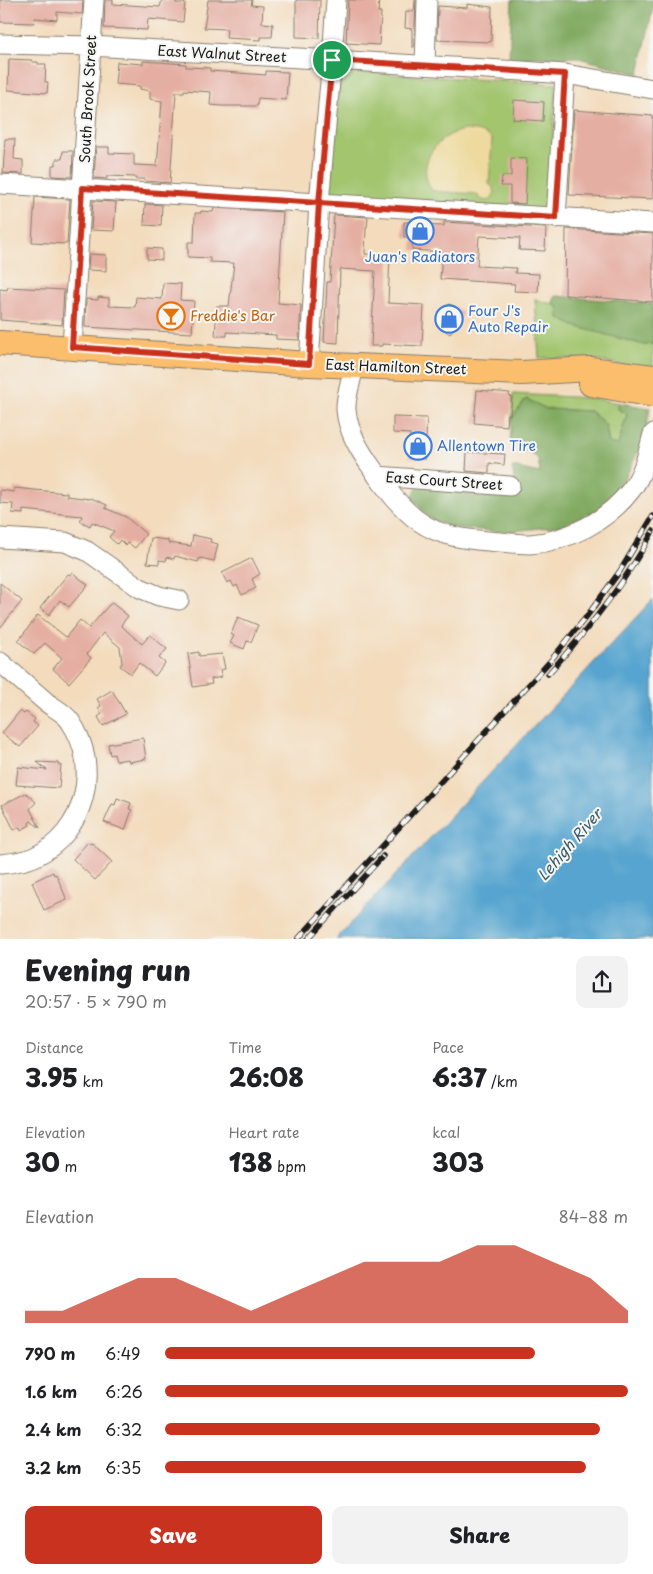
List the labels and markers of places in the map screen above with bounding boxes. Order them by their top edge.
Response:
pin [311,39,353,81]
shop icon: Juan's Radiators [405,216,435,246]
place label: Juan's Radiators [365,246,475,267]
place label: Four J's Auto Repair [468,300,549,337]
bar icon: Freddie's Bar [156,301,186,331]
shop icon: Four J's Auto Repair [434,304,464,334]
place label: Freddie's Bar [190,305,276,326]
shop icon: Allentown Tire [403,431,433,461]
place label: Allentown Tire [437,435,536,456]

